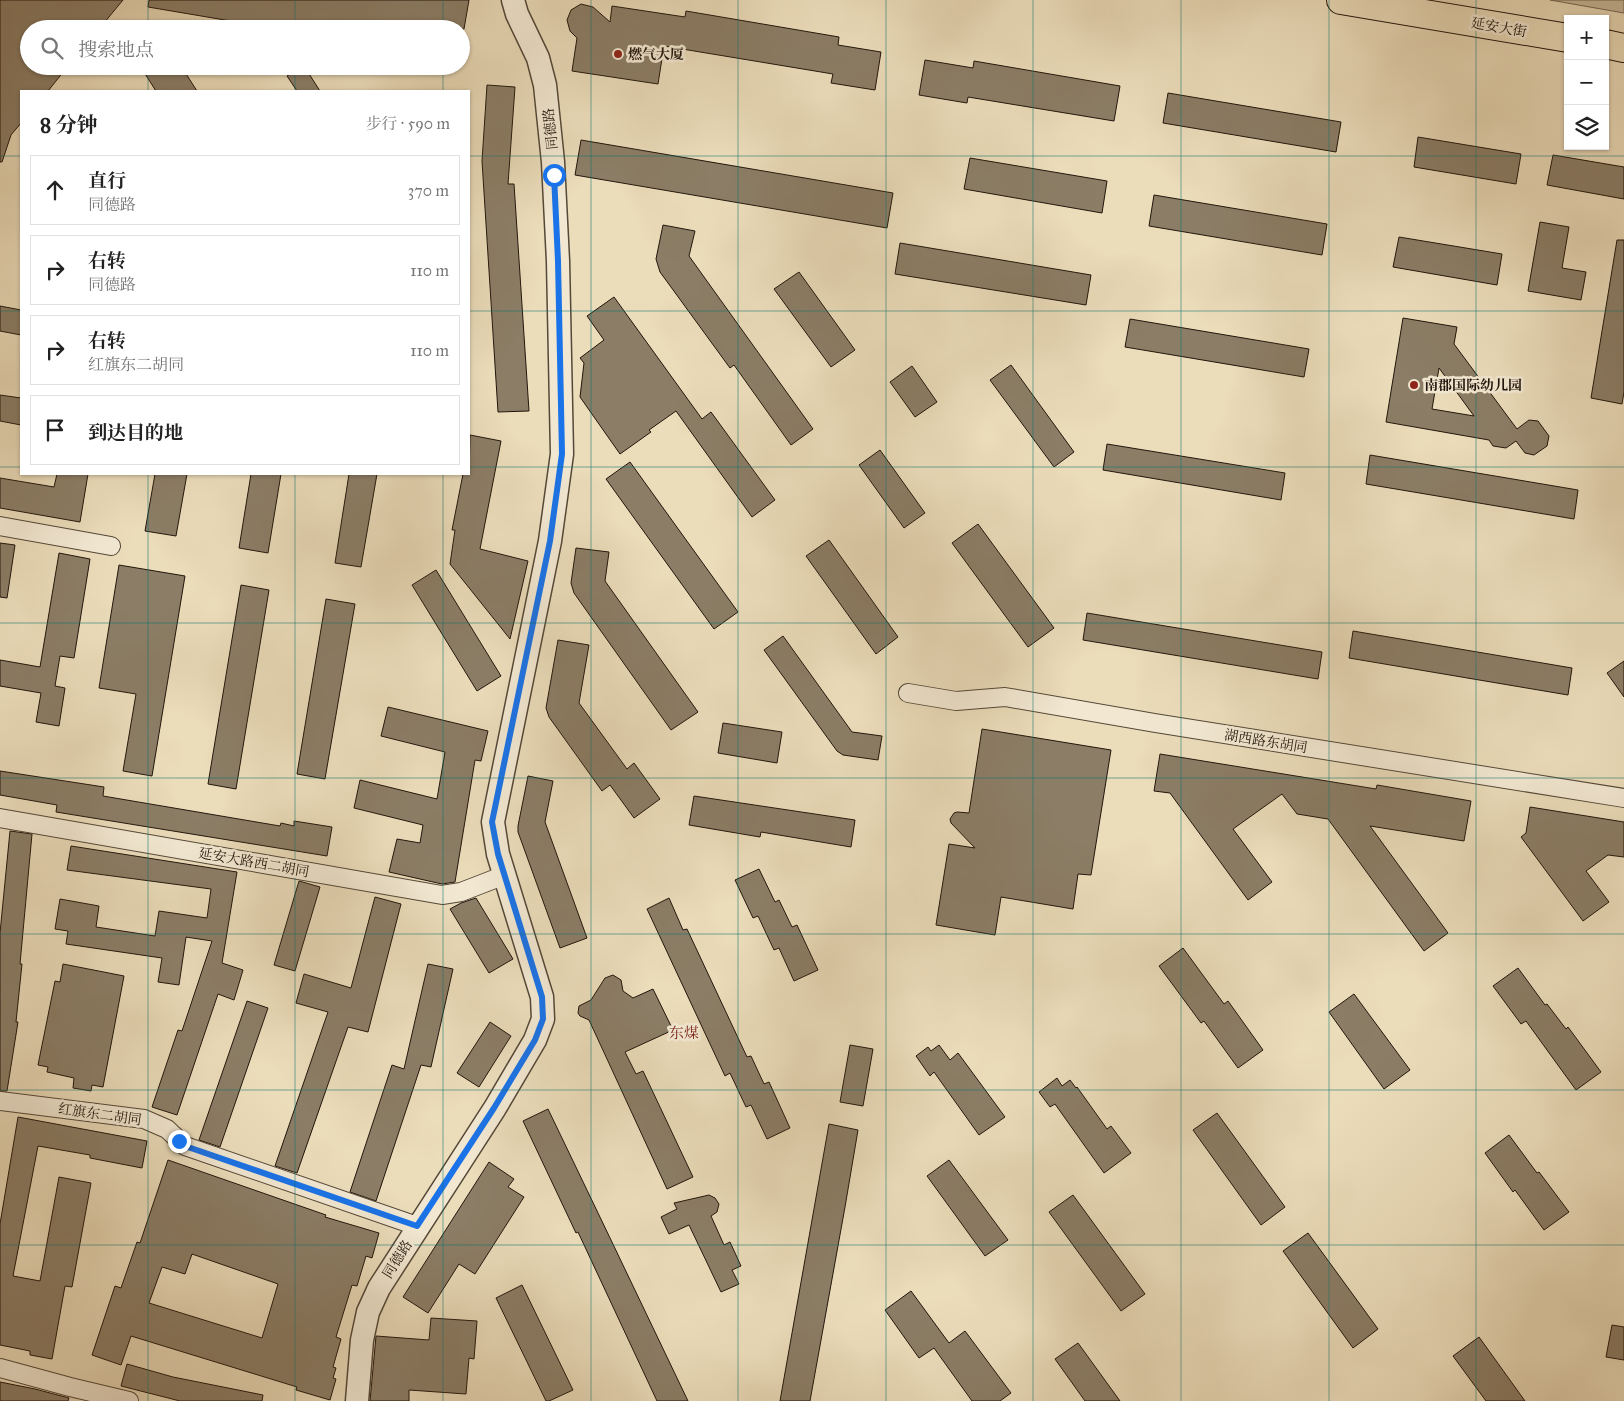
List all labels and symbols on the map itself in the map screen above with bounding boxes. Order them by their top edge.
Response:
street label: 延安大街 [1470,14,1528,41]
place label: 燃气大厦 [628,46,684,63]
marker: 燃气大厦 [612,48,624,60]
street label: 同德路 [540,107,561,151]
route start [543,164,566,187]
place label: 南郡国际幼儿园 [1424,377,1522,394]
marker: 南郡国际幼儿园 [1408,379,1420,391]
street label: 湖西路东胡同 [1223,727,1309,756]
street label: 延安大路西二胡同 [197,844,311,881]
district label: 东煤 [669,1024,699,1042]
street label: 红旗东二胡同 [57,1100,143,1129]
route end [168,1130,191,1153]
street label: 同德路 [379,1237,416,1282]

